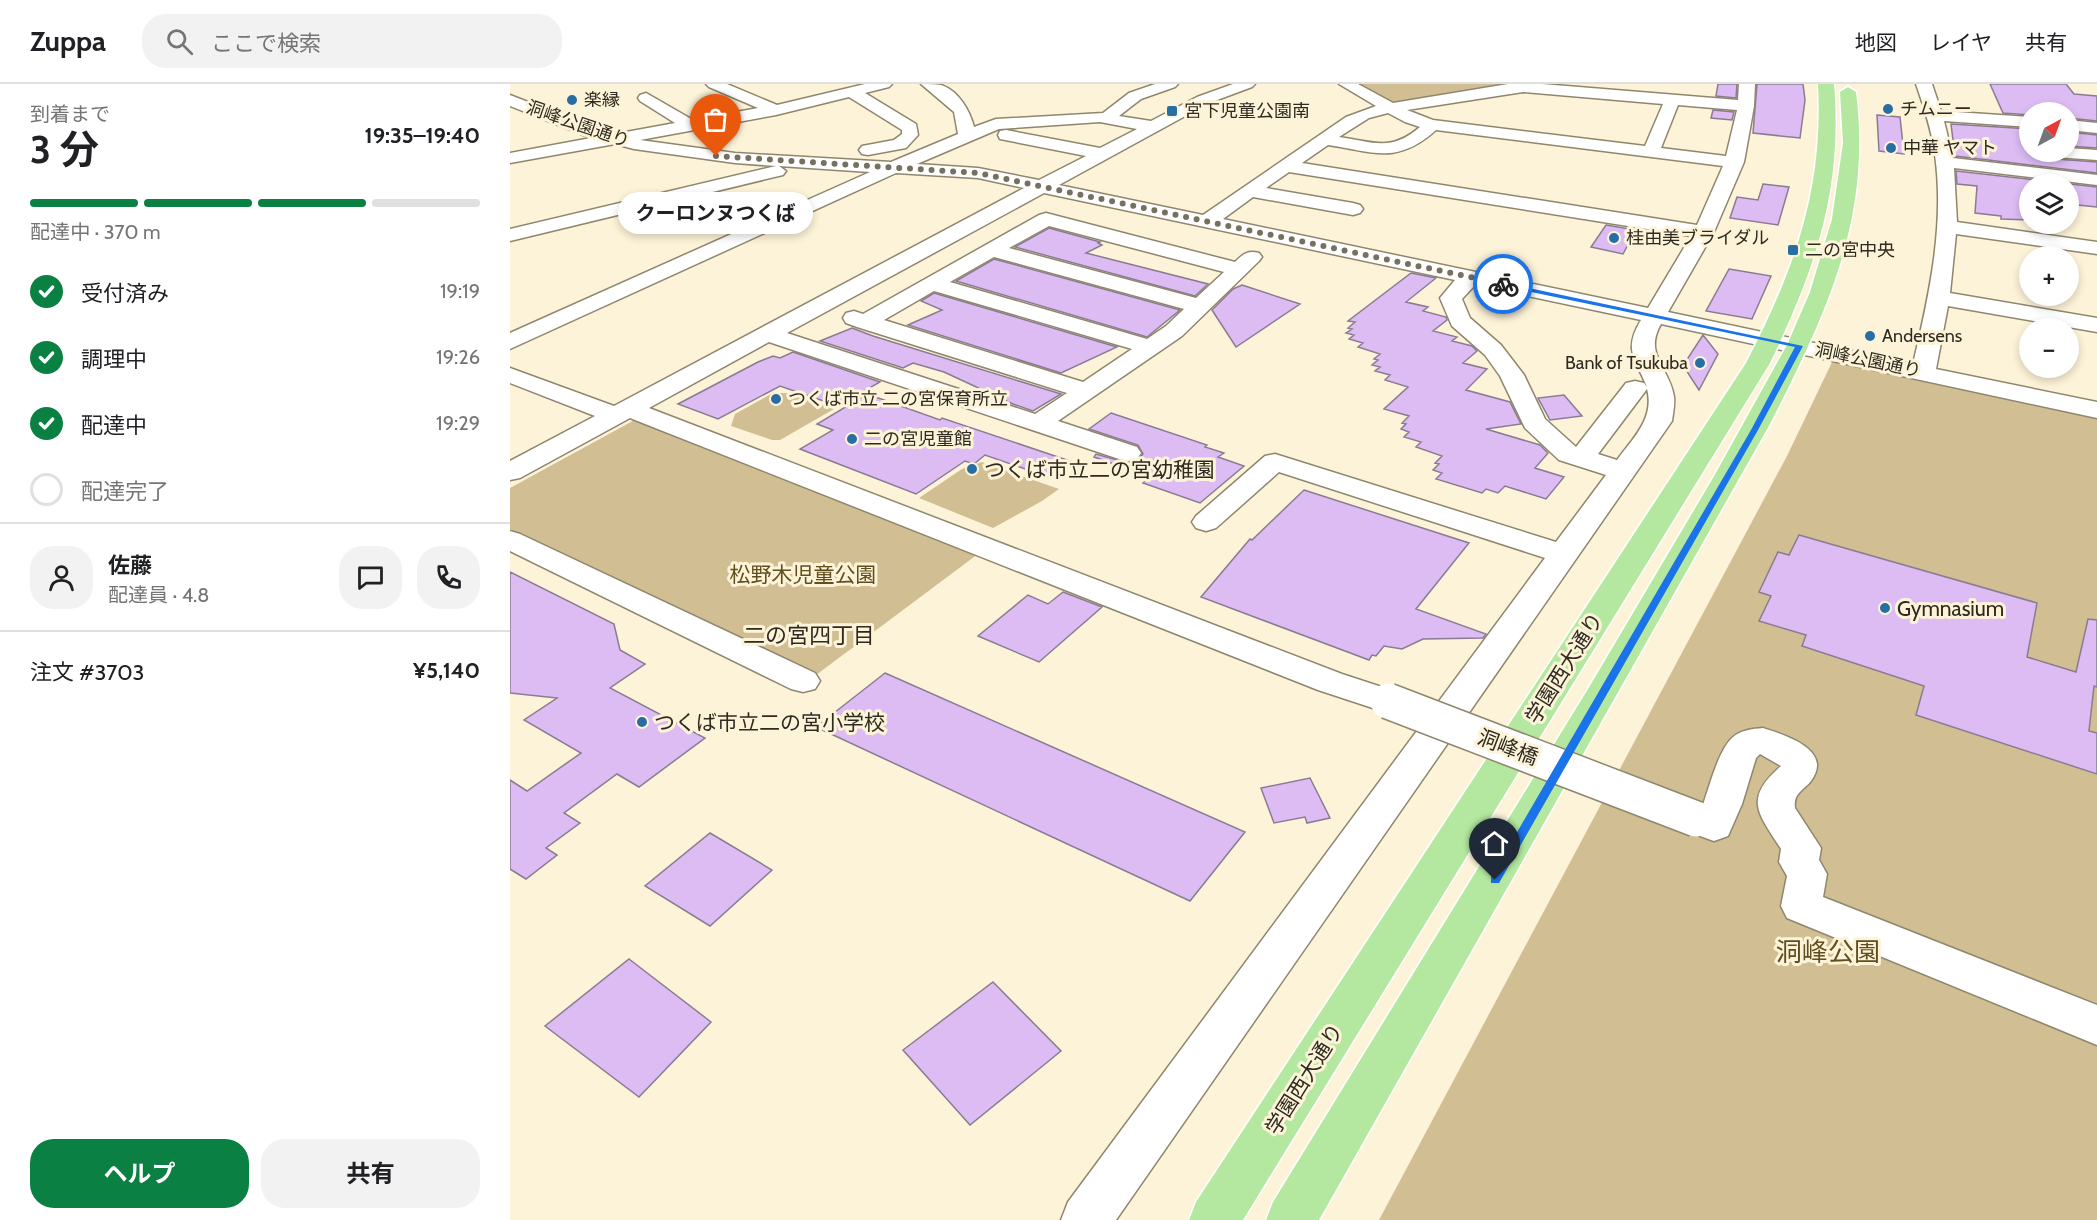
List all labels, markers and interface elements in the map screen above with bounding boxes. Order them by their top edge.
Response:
search box [142,14,562,68]
text: Zuppa [30,24,106,58]
icon: search [163,25,196,58]
text: ここで検索 [211,30,321,57]
text: 地図 [1855,30,1897,55]
text: レイヤ [1930,30,1992,55]
text: 共有 [2025,30,2067,55]
place label: 楽縁 [584,89,620,111]
marker: 楽縁 [565,93,579,107]
pin [690,94,741,156]
street label: 洞峰公園通り [523,96,633,152]
place label: チムニー [1900,98,1972,120]
place label: 宮下児童公園南 [1184,100,1310,122]
text: 到着まで [30,102,110,126]
marker: チムニー [1881,102,1895,116]
north arrow [2019,102,2079,162]
map controls [2019,102,2079,378]
icon: bag [699,103,732,136]
marker: 宮下児童公園南 [1165,104,1179,118]
text: 19:35–19:40 [365,122,480,149]
text: 3 分 [30,125,99,173]
place label: 中華 ヤマト [1903,137,1997,159]
marker: 中華 ヤマト [1884,141,1898,155]
button: layers [2019,174,2079,234]
callout: クーロンヌつくば [619,192,814,234]
text: クーロンヌつくば [636,201,796,225]
text: 配達中 · 370 m [30,220,160,244]
place label: 桂由美ブライダル [1626,227,1769,249]
marker: 桂由美ブライダル [1607,231,1621,245]
place label: 二の宮中央 [1805,239,1895,261]
marker: 二の宮中央 [1786,243,1800,257]
button: + [2019,246,2079,306]
courier [1473,254,1533,314]
icon: bike [1487,268,1520,301]
icon: check [30,275,63,308]
text: 19:19 [440,279,480,303]
text: 受付済み [81,280,169,307]
button: − [2019,318,2079,378]
place label: Andersens [1882,325,1962,347]
marker: Andersens [1863,329,1877,343]
street label: 洞峰公園通り [1813,338,1923,382]
icon: check [30,341,63,374]
text: 19:26 [436,345,480,369]
text: 調理中 [81,346,147,373]
place label: Bank of Tsukuba [1565,352,1688,374]
marker: Bank of Tsukuba [1693,356,1707,370]
place label: つくば市立 二の宮保育所立 [788,388,1008,410]
marker: つくば市立 二の宮保育所立 [769,392,783,406]
icon: check [30,407,63,440]
text: 19:29 [436,411,480,435]
text: 配達中 [81,412,147,439]
place label: 二の宮児童館 [864,428,972,450]
marker: 二の宮児童館 [845,432,859,446]
place label: つくば市立二の宮幼稚園 [984,457,1215,482]
marker: つくば市立二の宮幼稚園 [965,462,979,476]
text: 配達完了 [81,478,169,505]
button: person [30,546,93,609]
button: chat [339,546,402,609]
button: phone [417,546,480,609]
text: 佐藤 [108,552,152,579]
park label: 松野木児童公園 [730,562,877,587]
text: 配達員 · 4.8 [108,583,209,607]
place label: Gymnasium [1897,596,2004,621]
marker: Gymnasium [1878,601,1892,615]
street label: 学園西大通り [1520,608,1608,728]
district label: 二の宮四丁目 [743,622,875,649]
text: ¥5,140 [413,657,480,684]
text: 注文 #3703 [30,659,144,686]
place label: つくば市立二の宮小学校 [654,710,885,735]
marker: つくば市立二の宮小学校 [635,715,649,729]
street label: 洞峰橋 [1474,724,1542,770]
pin [1469,818,1520,880]
icon: home [1478,827,1511,860]
park label: 洞峰公園 [1776,936,1880,968]
street label: 学園西大通り [1260,1019,1348,1139]
button: ヘルプ [30,1139,249,1208]
button: 共有 [261,1139,480,1208]

